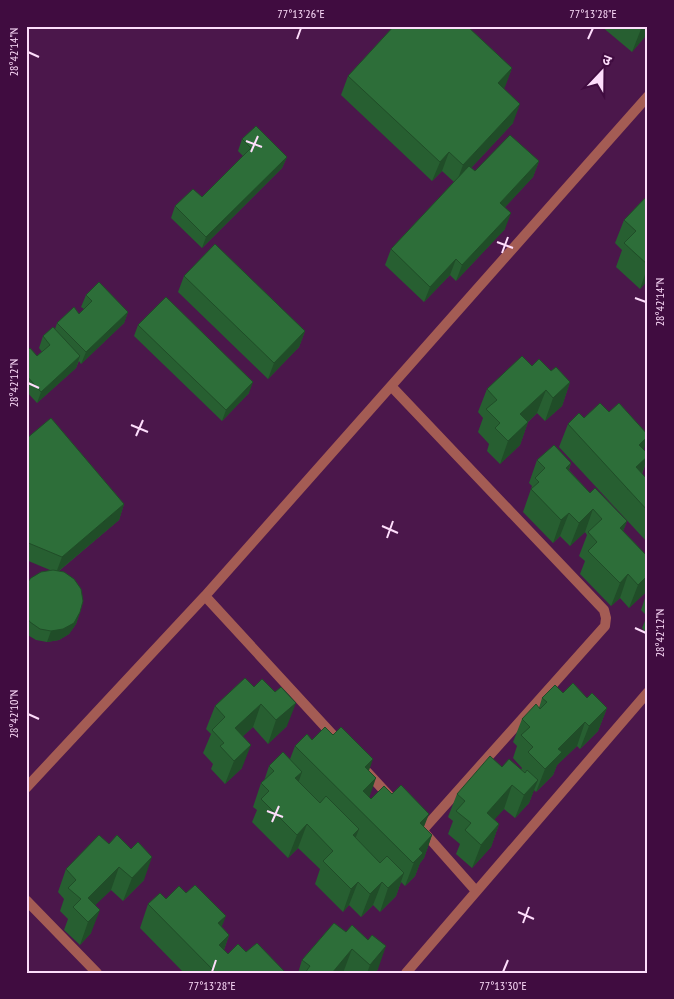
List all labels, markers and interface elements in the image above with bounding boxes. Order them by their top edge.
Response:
text: 77°13'26"E [277,6,325,21]
text: 77°13'28"E [569,6,617,21]
text: 28°42'14"N [6,28,21,76]
north arrow [576,48,626,98]
text: उ [600,50,615,70]
text: 28°42'14"N [652,278,667,326]
text: 28°42'12"N [6,359,21,407]
text: 28°42'12"N [652,609,667,657]
text: 28°42'10"N [6,690,21,738]
text: 77°13'28"E [188,978,236,993]
text: 77°13'30"E [479,978,527,993]

